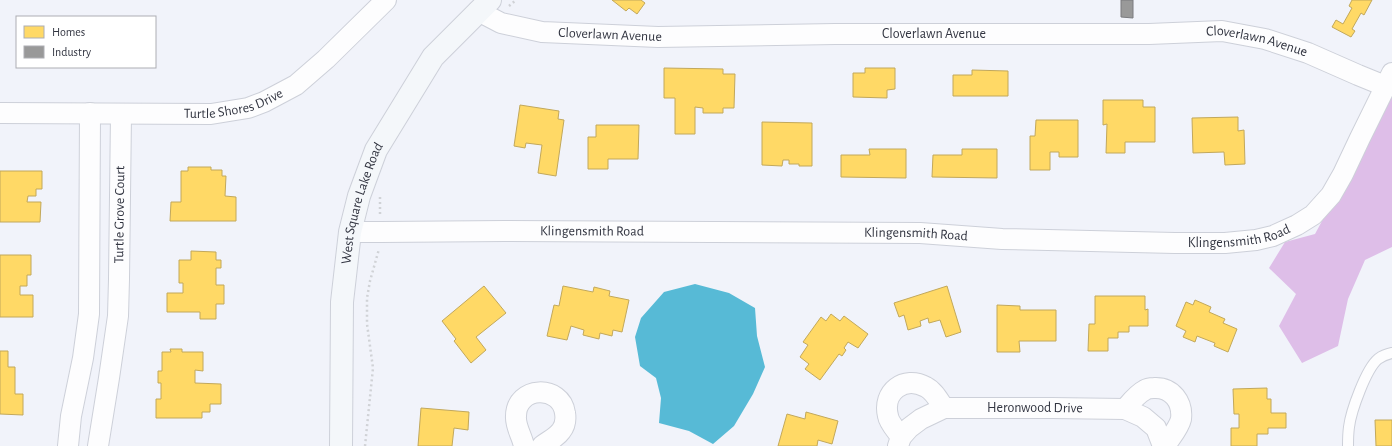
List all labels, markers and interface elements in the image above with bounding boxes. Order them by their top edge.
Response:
legend [16,16,156,68]
street label: Cloverlawn Avenue [1206,24,1309,59]
text: Homes [52,26,85,38]
street label: Cloverlawn Avenue [558,26,662,44]
street label: Cloverlawn Avenue [882,27,986,41]
text: Industry [52,46,91,59]
street label: Turtle Shores Drive [184,86,285,121]
street label: West Square Lake Road [339,140,386,265]
street label: Turtle Grove Court [112,165,127,264]
street label: Klingensmith Road [1188,222,1292,250]
street label: Klingensmith Road [540,224,644,239]
street label: Klingensmith Road [864,226,968,243]
street label: Heronwood Drive [987,401,1083,415]

